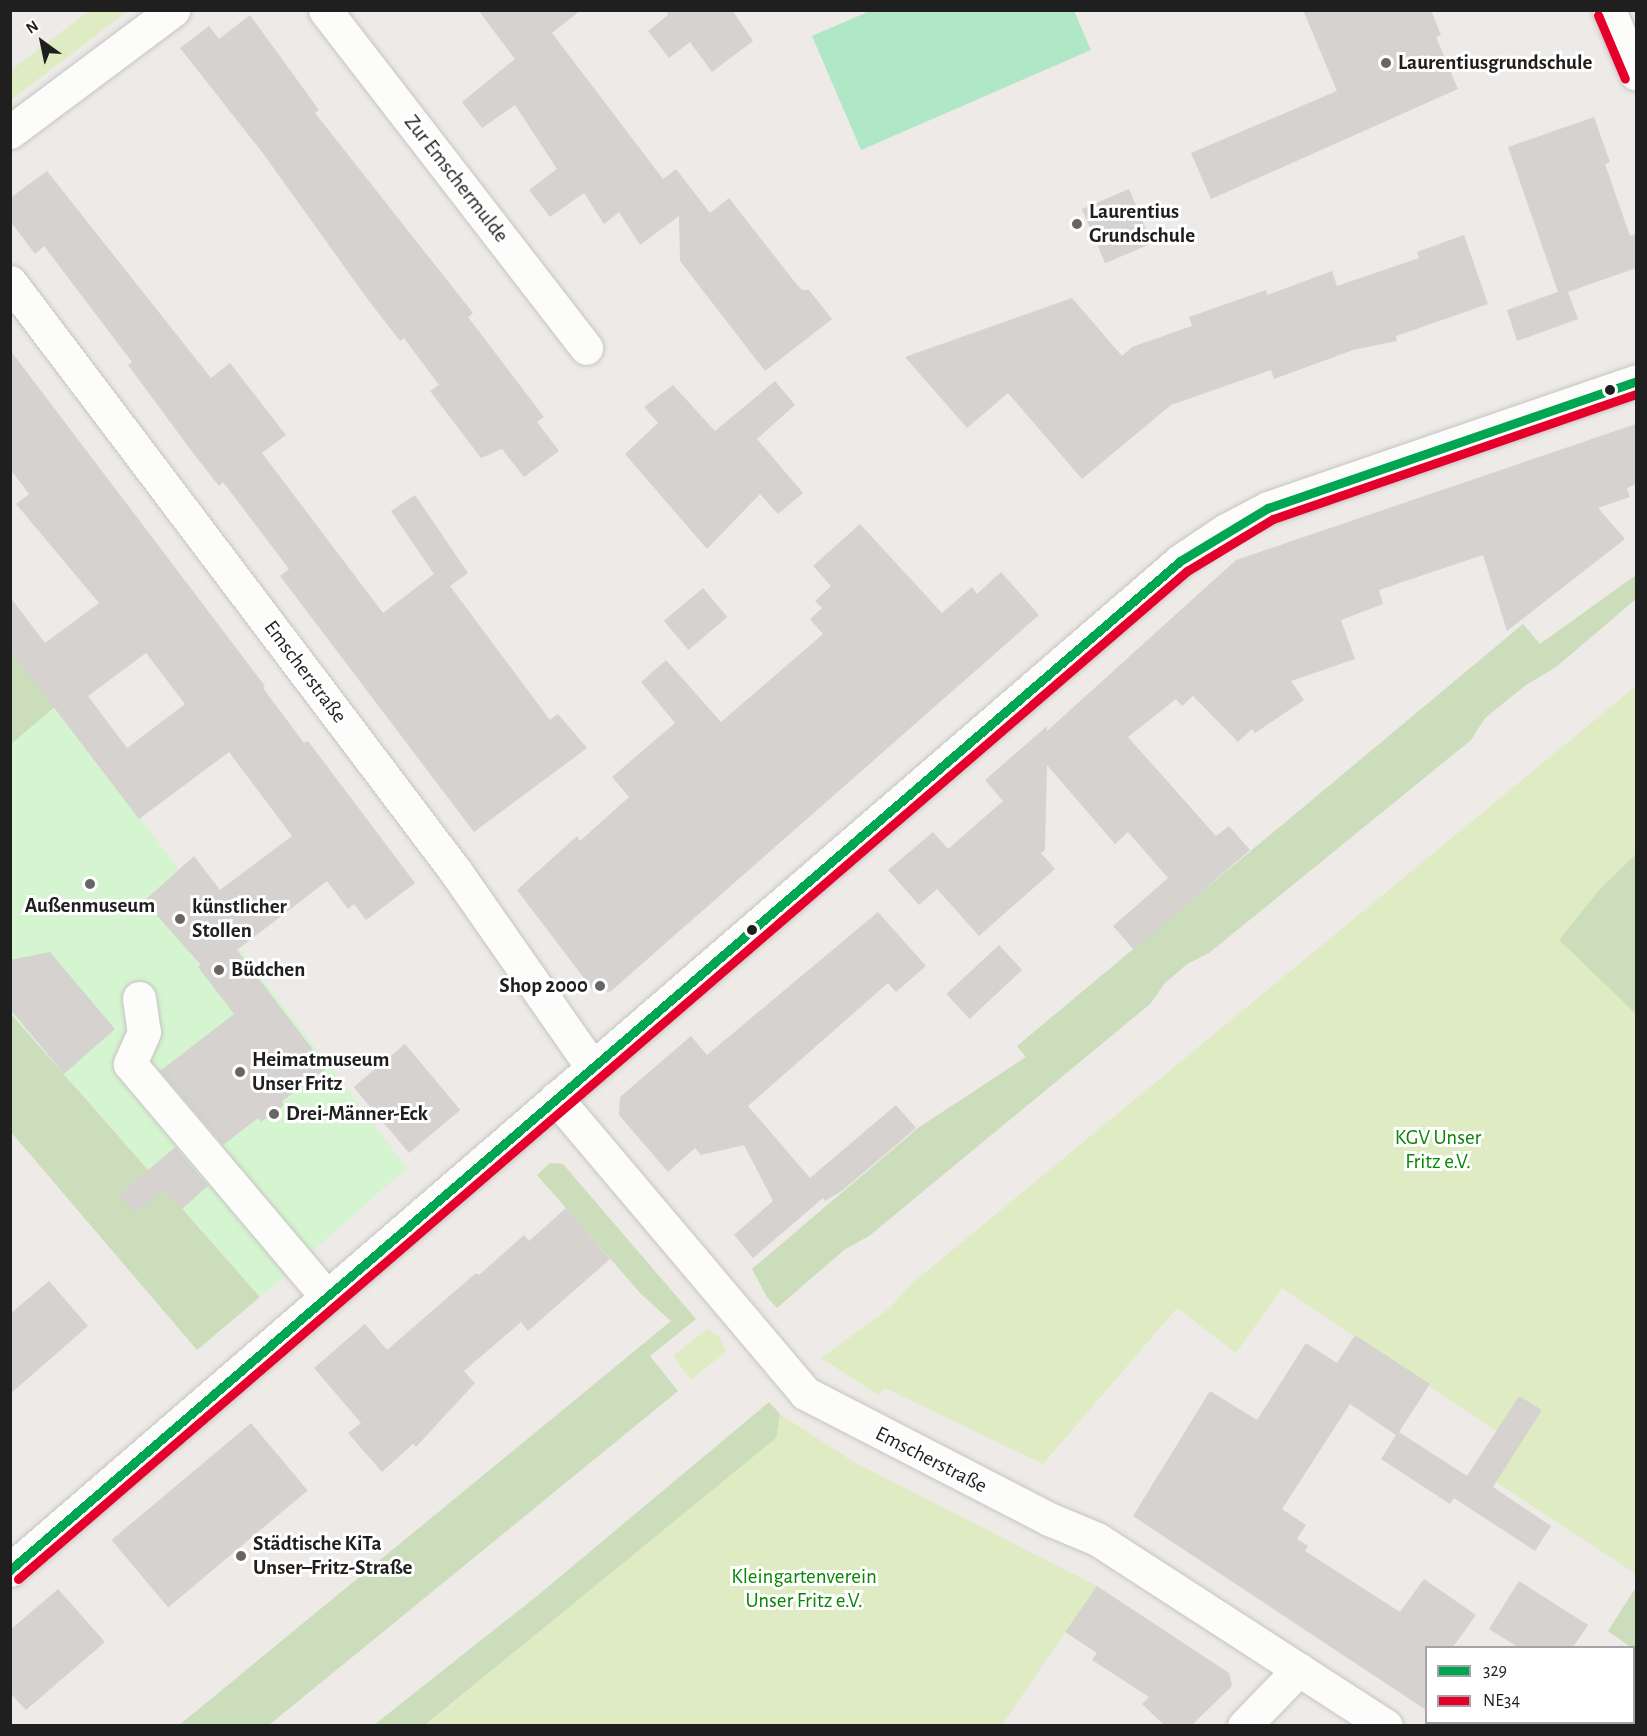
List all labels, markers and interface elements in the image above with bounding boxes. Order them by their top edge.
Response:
north arrow [12,12,72,72]
text: N [23,17,41,37]
place label: Laurentiusgrundschule [1398,50,1593,76]
marker: Laurentiusgrundschule [1379,56,1393,70]
street label: Zur Emschermulde [398,110,514,248]
place label: Laurentius Grundschule [1089,199,1195,249]
marker: Laurentius Grundschule [1070,217,1084,231]
unlabelled marker [1604,384,1616,396]
street label: Emscherstraße [258,616,352,728]
marker: Außenmuseum [83,877,97,891]
place label: Außenmuseum [25,893,155,919]
place label: künstlicher Stollen [192,894,287,944]
marker: künstlicher Stollen [173,912,187,926]
unlabelled marker [746,924,758,936]
place label: Büdchen [231,957,305,983]
marker: Büdchen [212,963,226,977]
place label: Shop 2000 [499,973,588,999]
marker: Shop 2000 [593,979,607,993]
place label: Heimatmuseum Unser Fritz [252,1047,389,1097]
marker: Heimatmuseum Unser Fritz [233,1065,247,1079]
place label: Drei-Männer-Eck [286,1101,428,1127]
marker: Drei-Männer-Eck [267,1107,281,1121]
park label: KGV Unser Fritz e.V. [1395,1125,1481,1175]
street label: Emscherstraße [871,1421,991,1499]
place label: Städtische KiTa Unser–Fritz-Straße [253,1531,412,1581]
marker: Städtische KiTa Unser–Fritz-Straße [234,1549,248,1563]
park label: Kleingartenverein Unser Fritz e.V. [731,1564,877,1614]
legend [1425,1646,1635,1724]
text: 329 [1483,1662,1507,1680]
text: NE34 [1483,1692,1520,1710]

